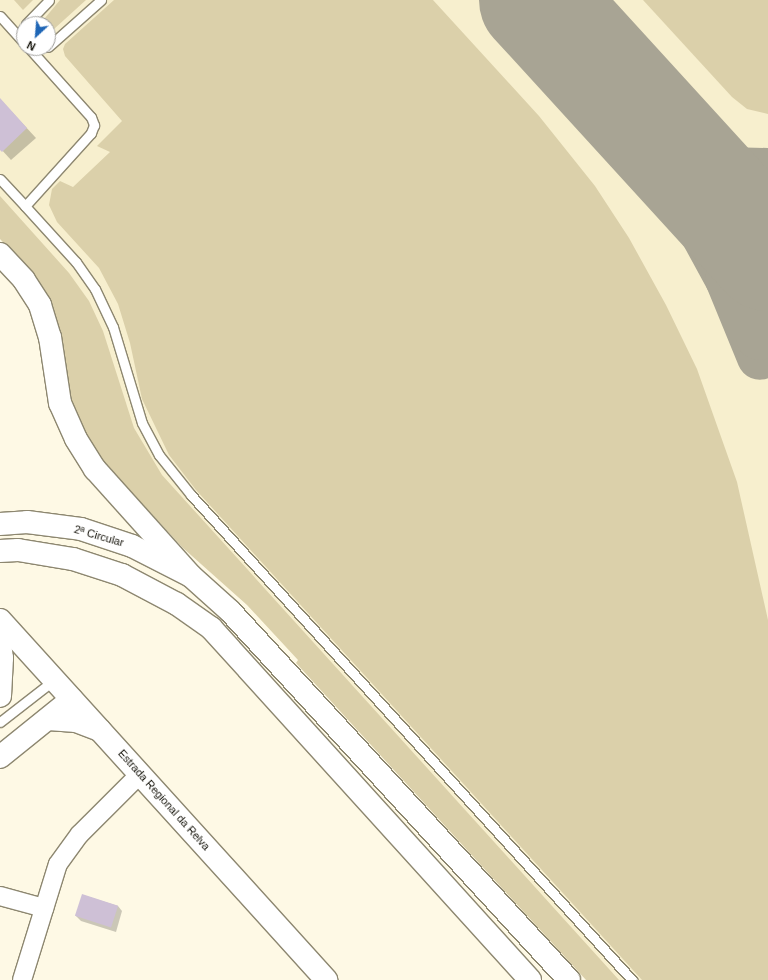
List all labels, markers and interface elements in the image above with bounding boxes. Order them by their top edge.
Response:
north arrow [16,16,56,56]
text: N [25,39,37,53]
street label: 2ª Circular [73,523,125,549]
street label: Estrada Regional da Relva [115,747,213,853]

